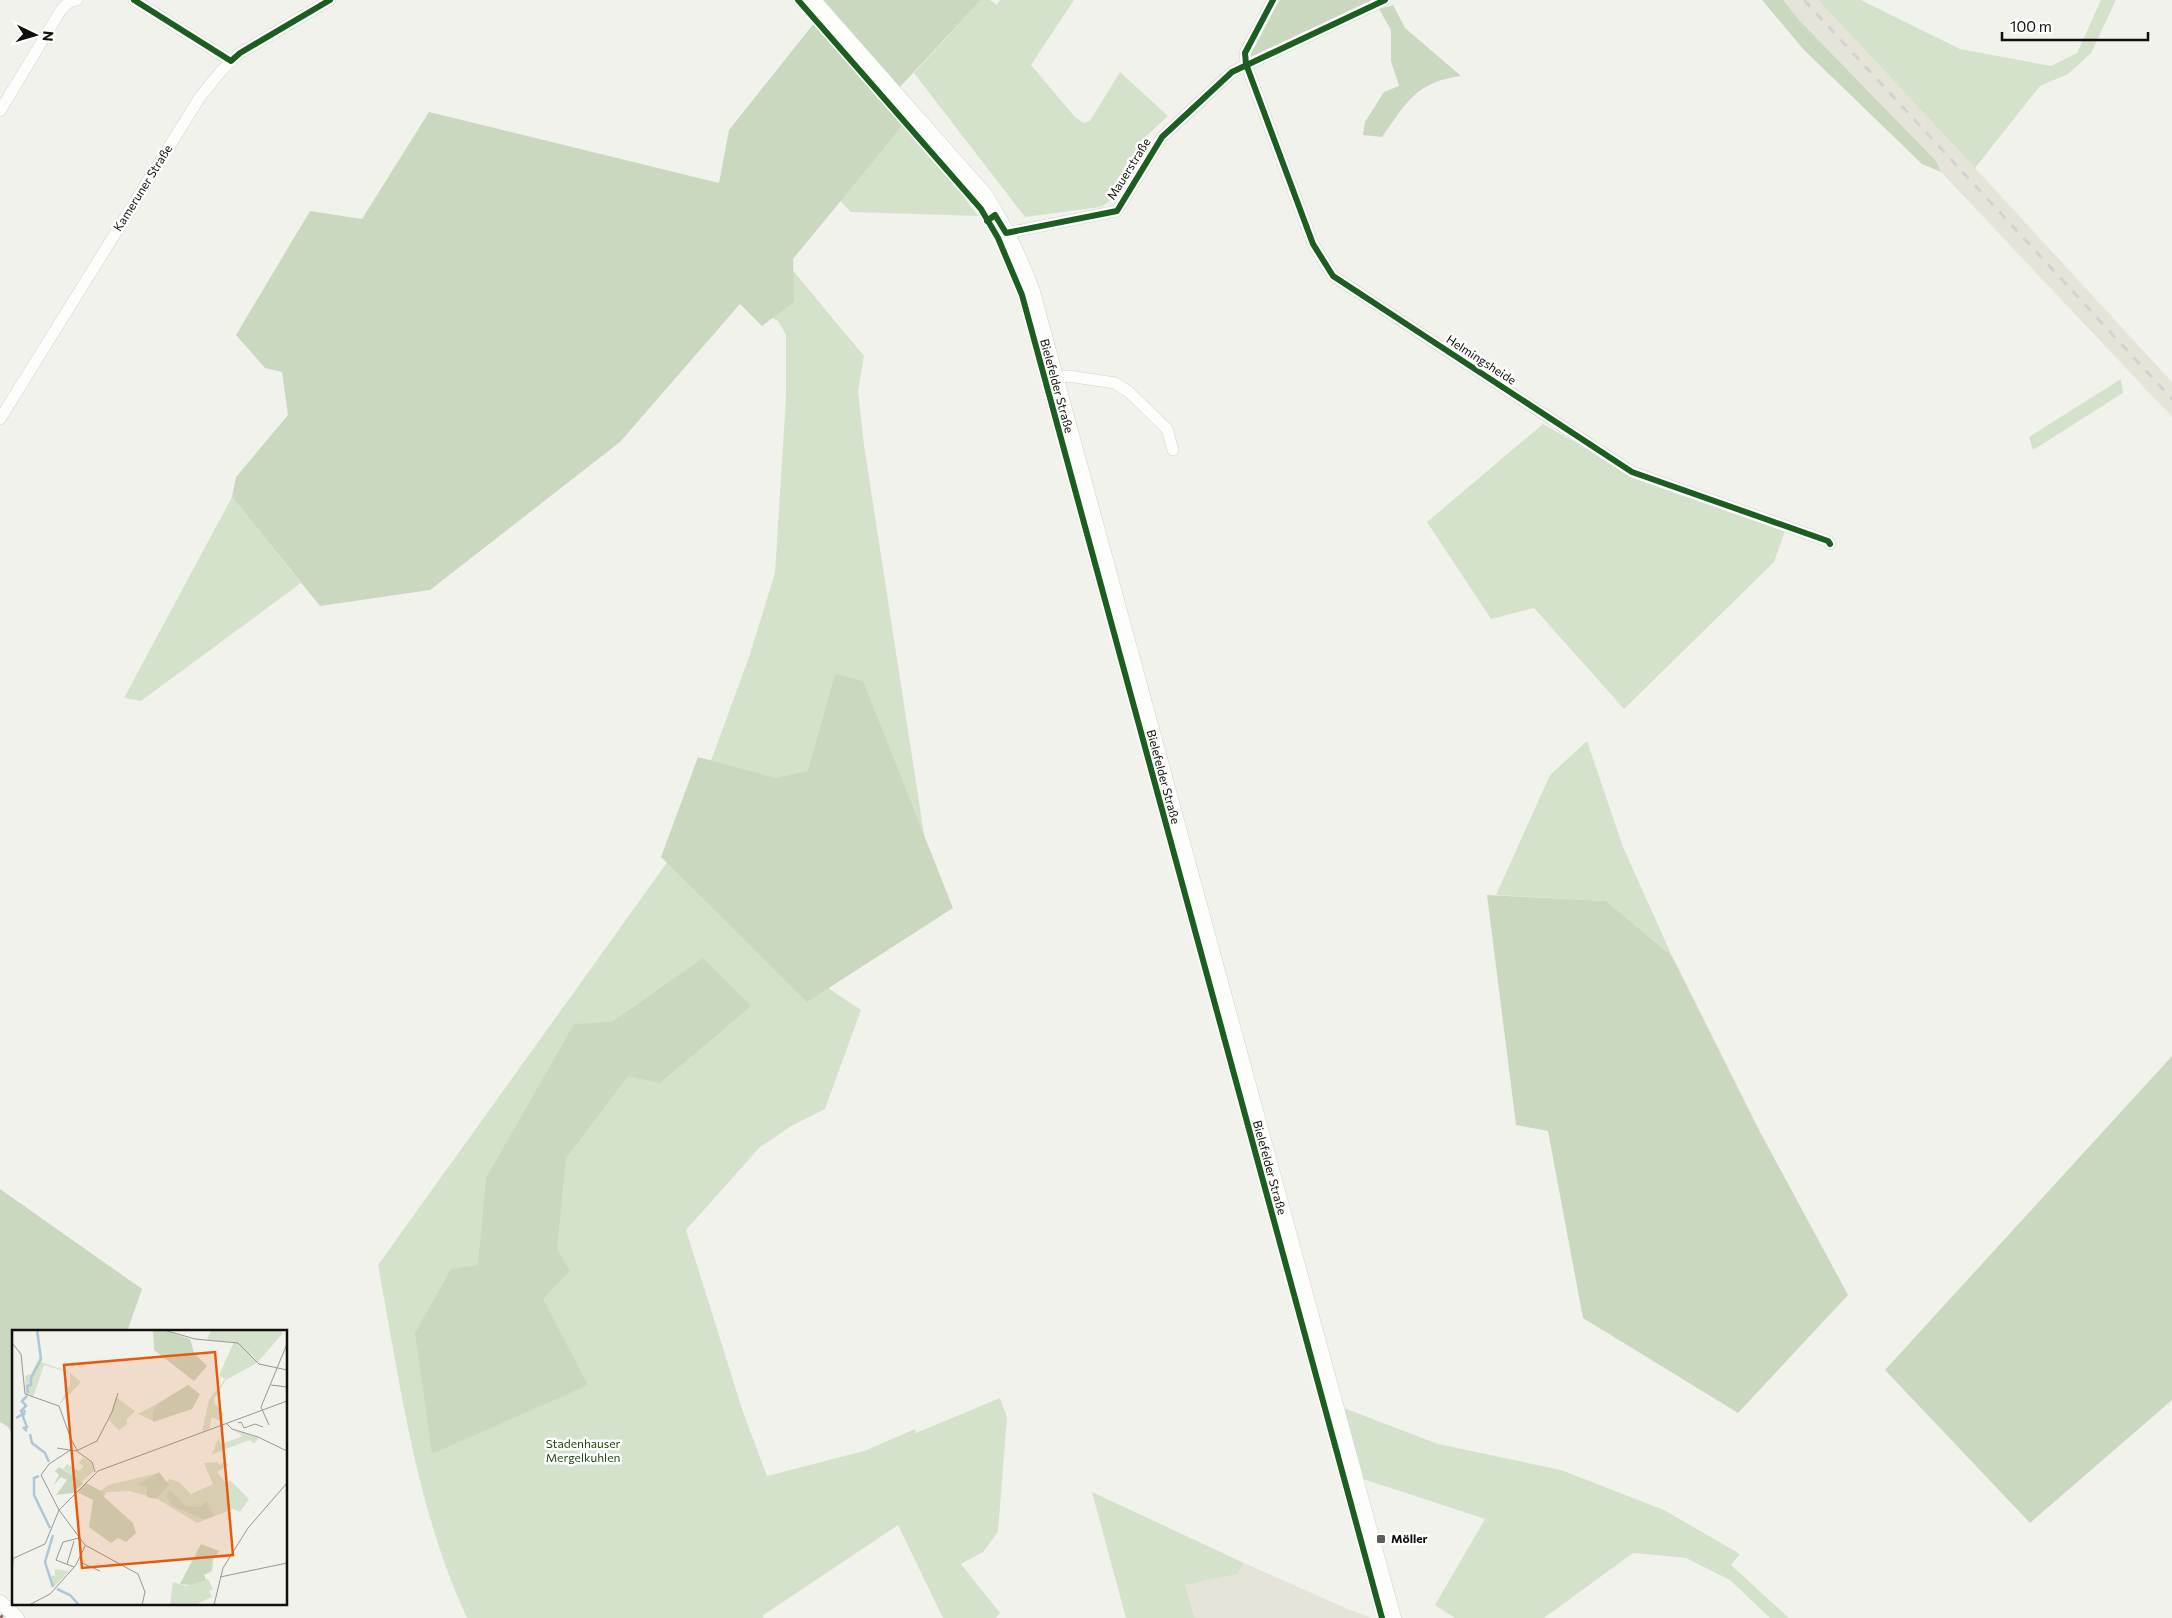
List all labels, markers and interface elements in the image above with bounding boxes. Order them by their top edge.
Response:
north arrow [10,10,60,60]
scale bar [2002,10,2148,42]
text: 100 m [2010,17,2052,35]
text: N [40,30,57,42]
street label: Mauerstraße [1104,135,1153,202]
street label: Kameruner Straße [110,142,174,233]
street label: Helmingsheide [1444,331,1519,387]
street label: Bielefelder Straße [1038,337,1077,435]
street label: Bielefelder Straße [1144,728,1183,825]
street label: Bielefelder Straße [1251,1119,1290,1216]
inset map [12,1330,288,1606]
park label: Stadenhauser Mergelkuhlen [546,1436,621,1464]
place label: Möller [1391,1531,1428,1545]
marker: Möller [1375,1533,1387,1545]

